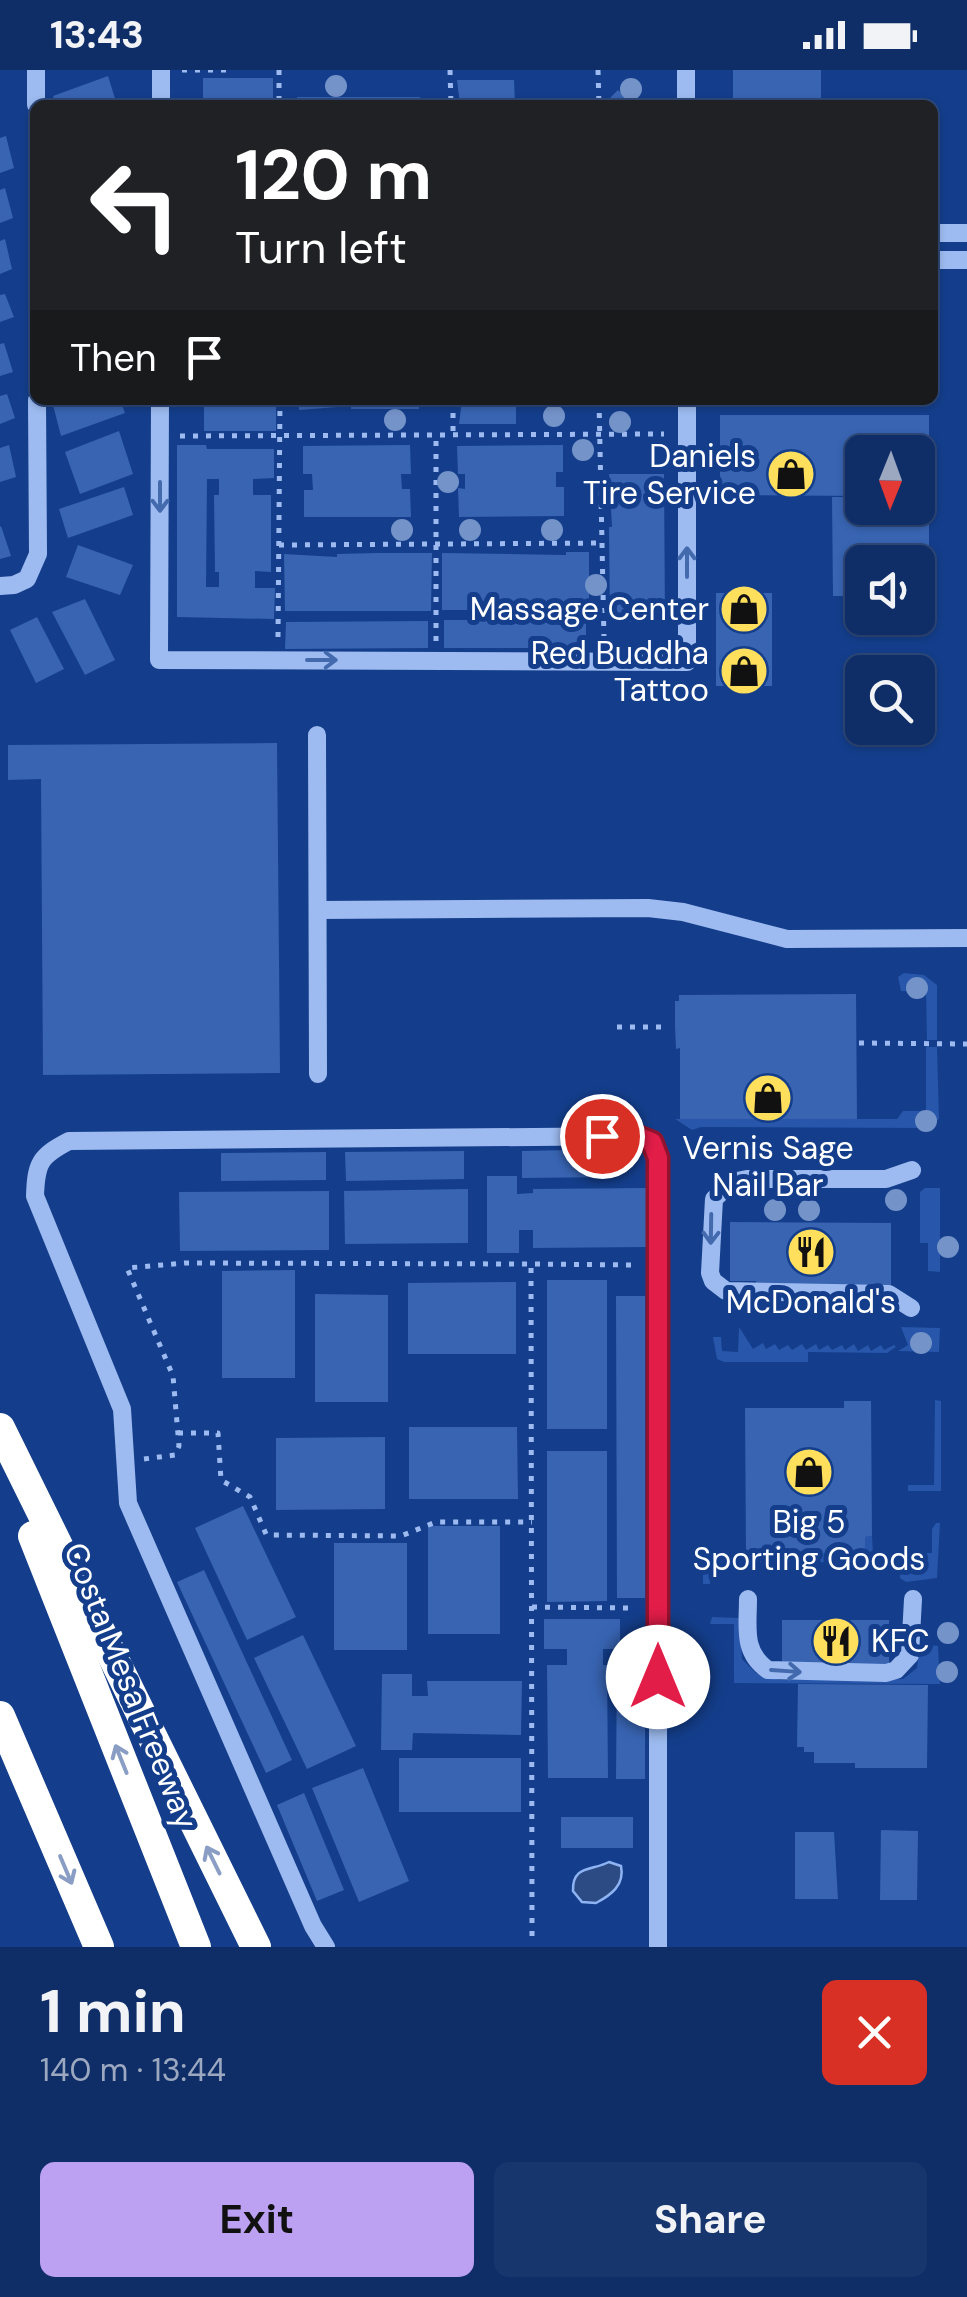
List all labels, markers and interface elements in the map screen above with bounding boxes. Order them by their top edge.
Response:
text: 13:43 [50,10,144,60]
text: 120 m [235,130,432,221]
icon: left [70,140,200,270]
text: Turn left [235,218,407,277]
icon: arrive [177,330,232,385]
text: Then [70,333,157,383]
place label: Daniels Tire Service [583,435,756,514]
north arrow [845,435,935,525]
map controls [845,435,935,745]
shop icon: Daniels Tire Service [765,448,817,500]
one-way arrow [150,480,170,513]
button: sound [845,545,935,635]
one-way arrow [678,547,696,580]
shop icon: Massage Center [718,583,770,635]
place label: Massage Center [470,588,709,630]
place label: Red Buddha Tattoo [531,632,709,711]
shop icon: Red Buddha Tattoo [718,645,770,697]
one-way arrow [306,650,338,670]
button: search [845,655,935,745]
shop icon: Vernis Sage Nail Bar [742,1072,794,1124]
pin [560,1094,645,1179]
icon: arrive [575,1109,630,1164]
place label: Vernis Sage Nail Bar [682,1127,854,1206]
one-way arrow [701,1212,720,1244]
restaurant icon: McDonald's [785,1226,837,1278]
place label: McDonald's [726,1281,896,1323]
shop icon: Big 5 Sporting Goods [783,1446,835,1498]
place label: Big 5 Sporting Goods [693,1501,925,1580]
street label: Costa Mesa Freeway [54,1537,208,1836]
restaurant icon: KFC [810,1615,862,1667]
place label: KFC [871,1620,930,1662]
position arrow [606,1625,710,1729]
one-way arrow [769,1662,802,1681]
one-way arrow [111,1744,129,1774]
one-way arrow [203,1845,222,1875]
one-way arrow [58,1854,76,1885]
text: 1 min [40,1972,186,2051]
button: close [822,1980,927,2085]
text: 140 m · 13:44 [40,2049,226,2091]
button: Exit [40,2162,474,2277]
button: Share [494,2162,927,2277]

